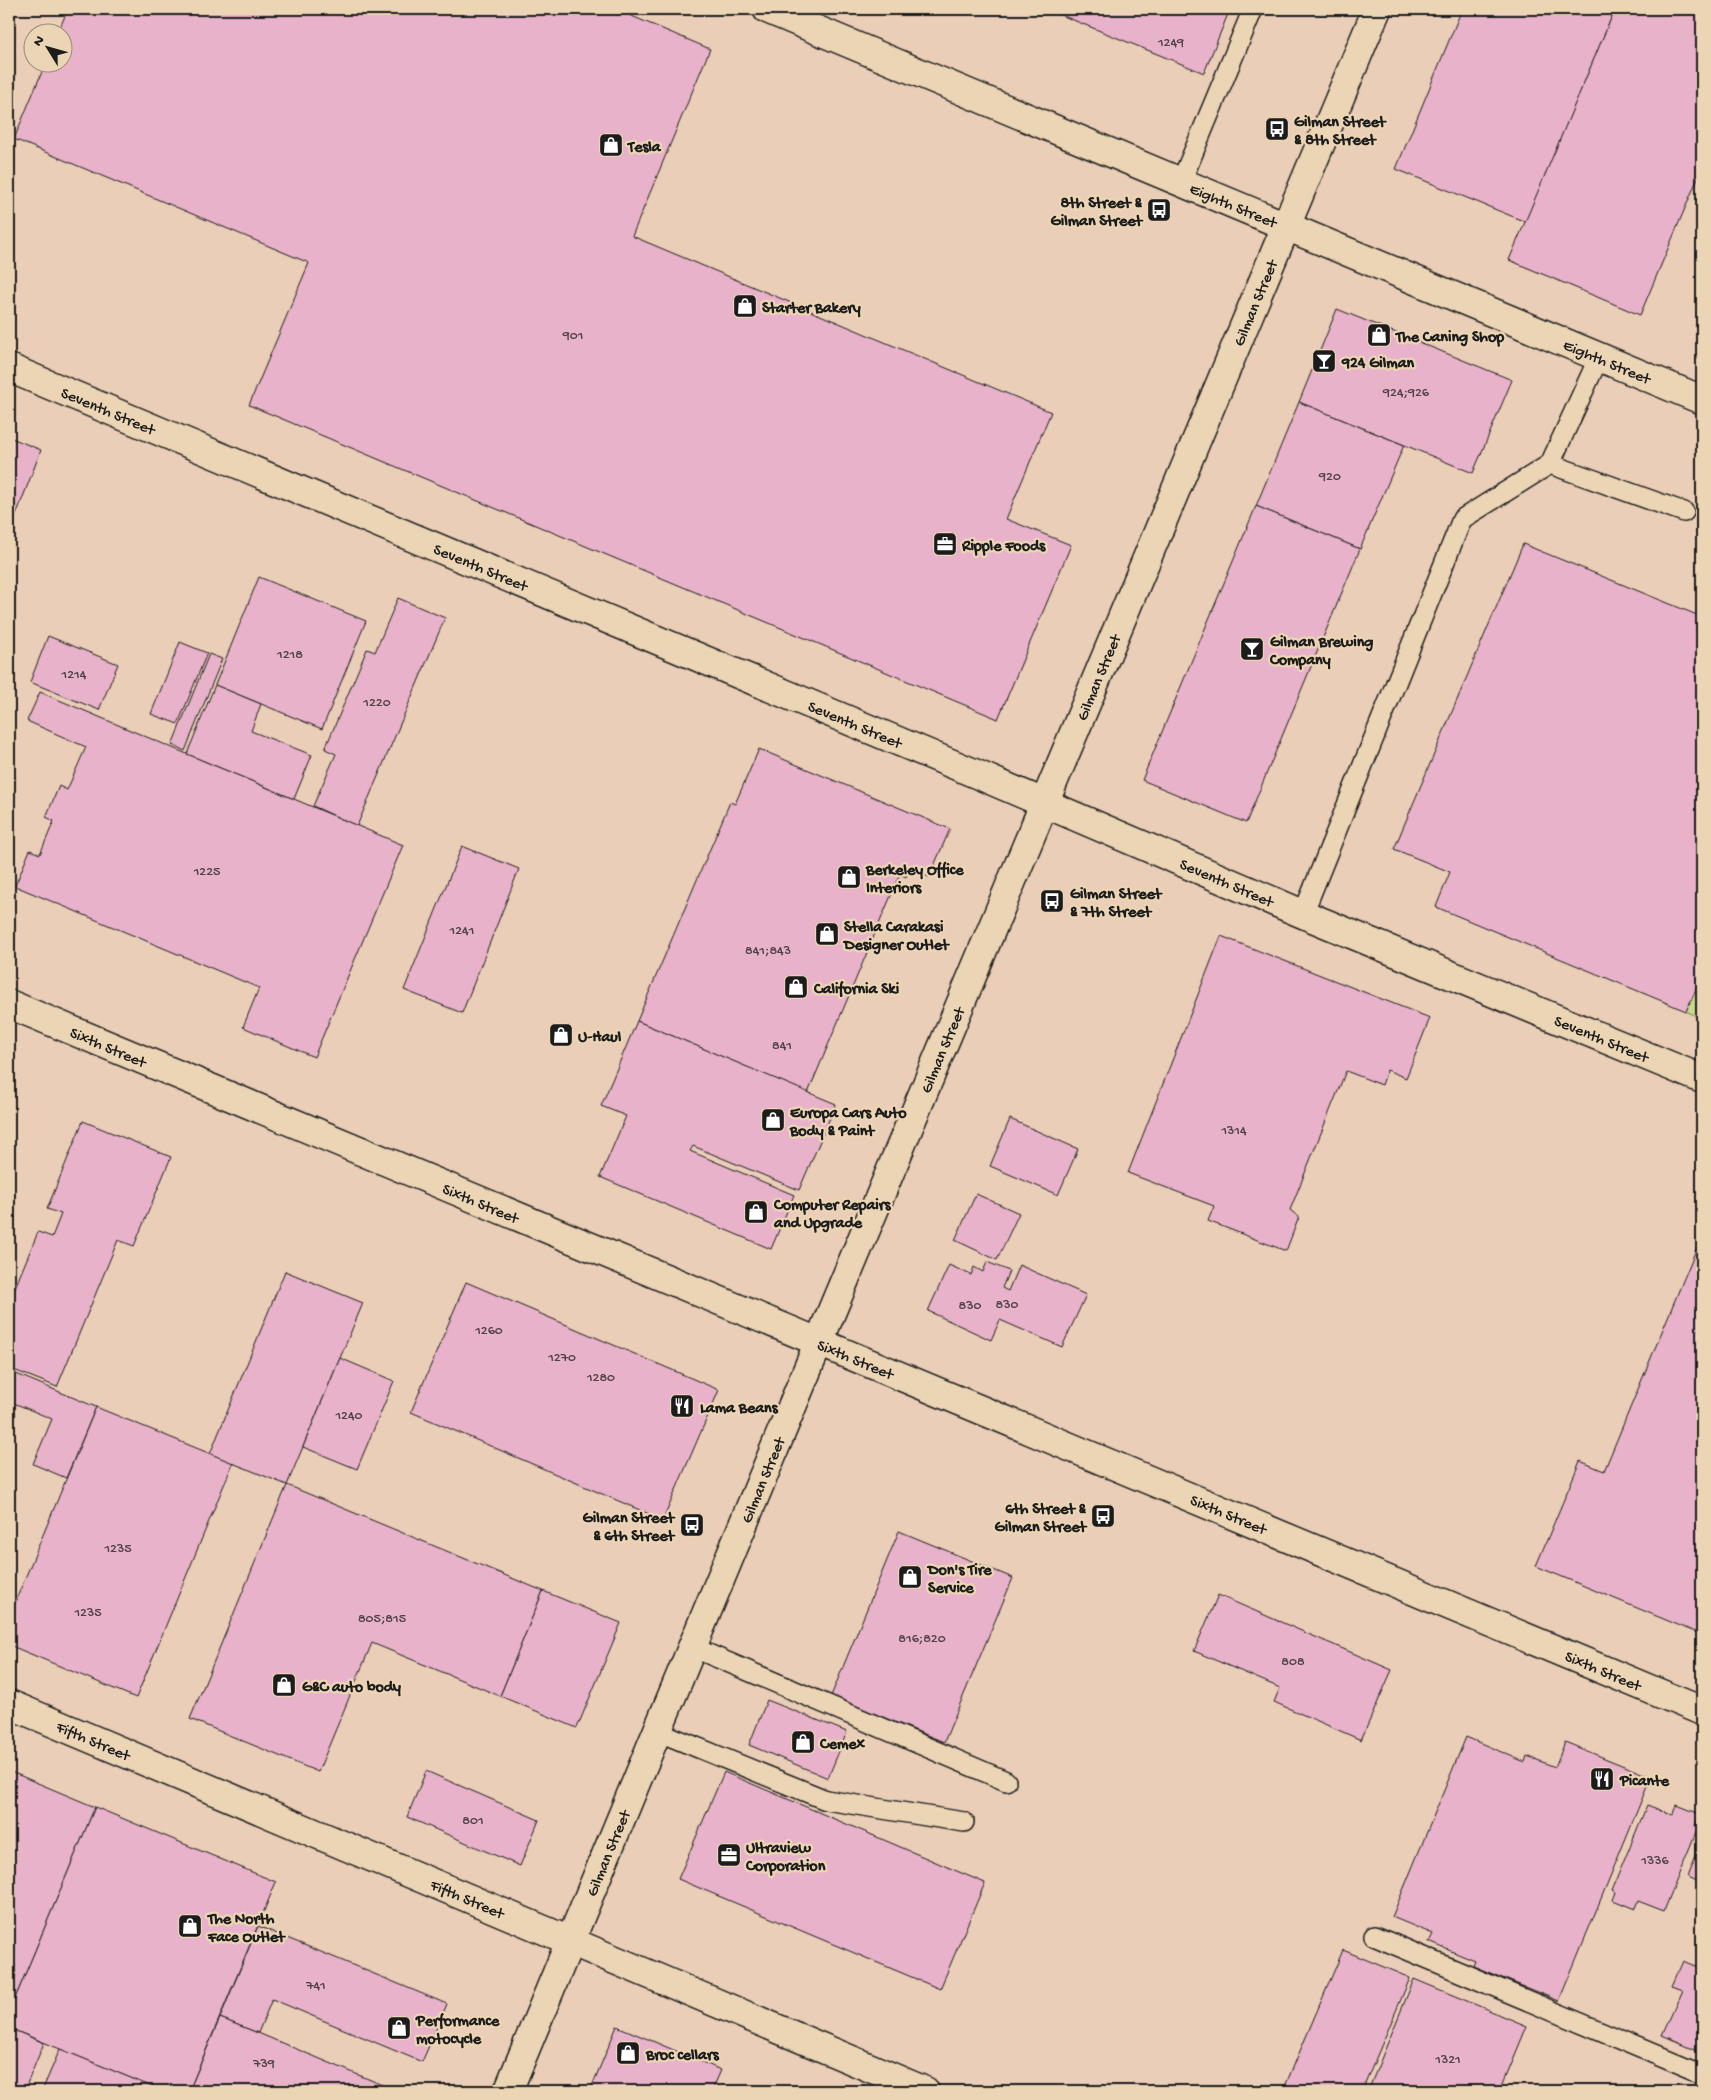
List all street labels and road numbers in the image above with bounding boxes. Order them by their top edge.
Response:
street label: Eighth Street [1186,181,1280,235]
street label: Gilman Street [1231,257,1284,350]
street label: Eighth Street [1560,337,1654,391]
street label: Seventh Street [57,385,158,442]
street label: Seventh Street [430,541,531,598]
street label: Gilman Street [1074,631,1128,724]
street label: Seventh Street [804,698,905,755]
street label: Seventh Street [1176,856,1277,914]
street label: Gilman Street [918,1004,972,1097]
street label: Seventh Street [1551,1013,1652,1069]
street label: Sixth Street [66,1025,149,1074]
street label: Sixth Street [439,1181,522,1230]
street label: Sixth Street [814,1337,897,1386]
street label: Gilman Street [739,1434,792,1527]
street label: Sixth Street [1187,1492,1270,1541]
street label: Sixth Street [1561,1649,1645,1698]
street label: Fifth Street [52,1719,133,1768]
street label: Gilman Street [584,1807,637,1900]
street label: Fifth Street [426,1877,507,1926]

